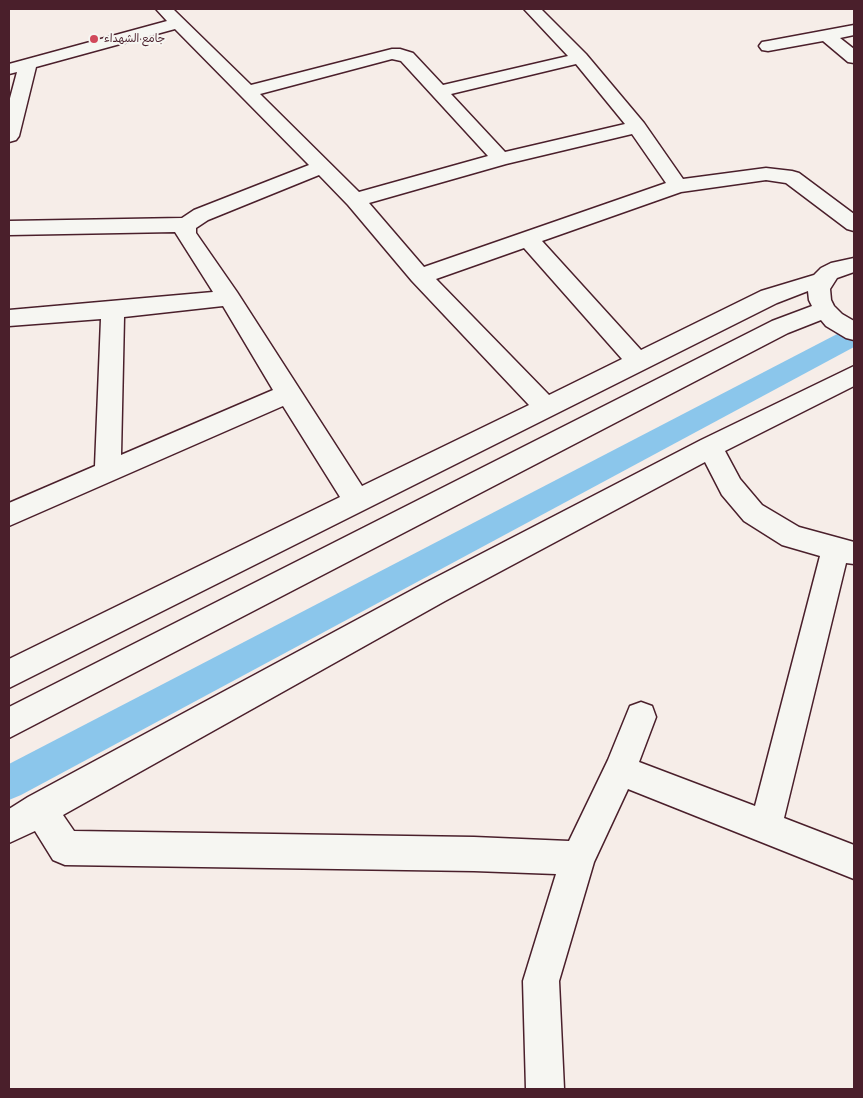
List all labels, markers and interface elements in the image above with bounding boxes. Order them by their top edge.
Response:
place label: جامع الشهداء [104,32,165,46]
marker: جامع الشهداء [88,33,100,45]

